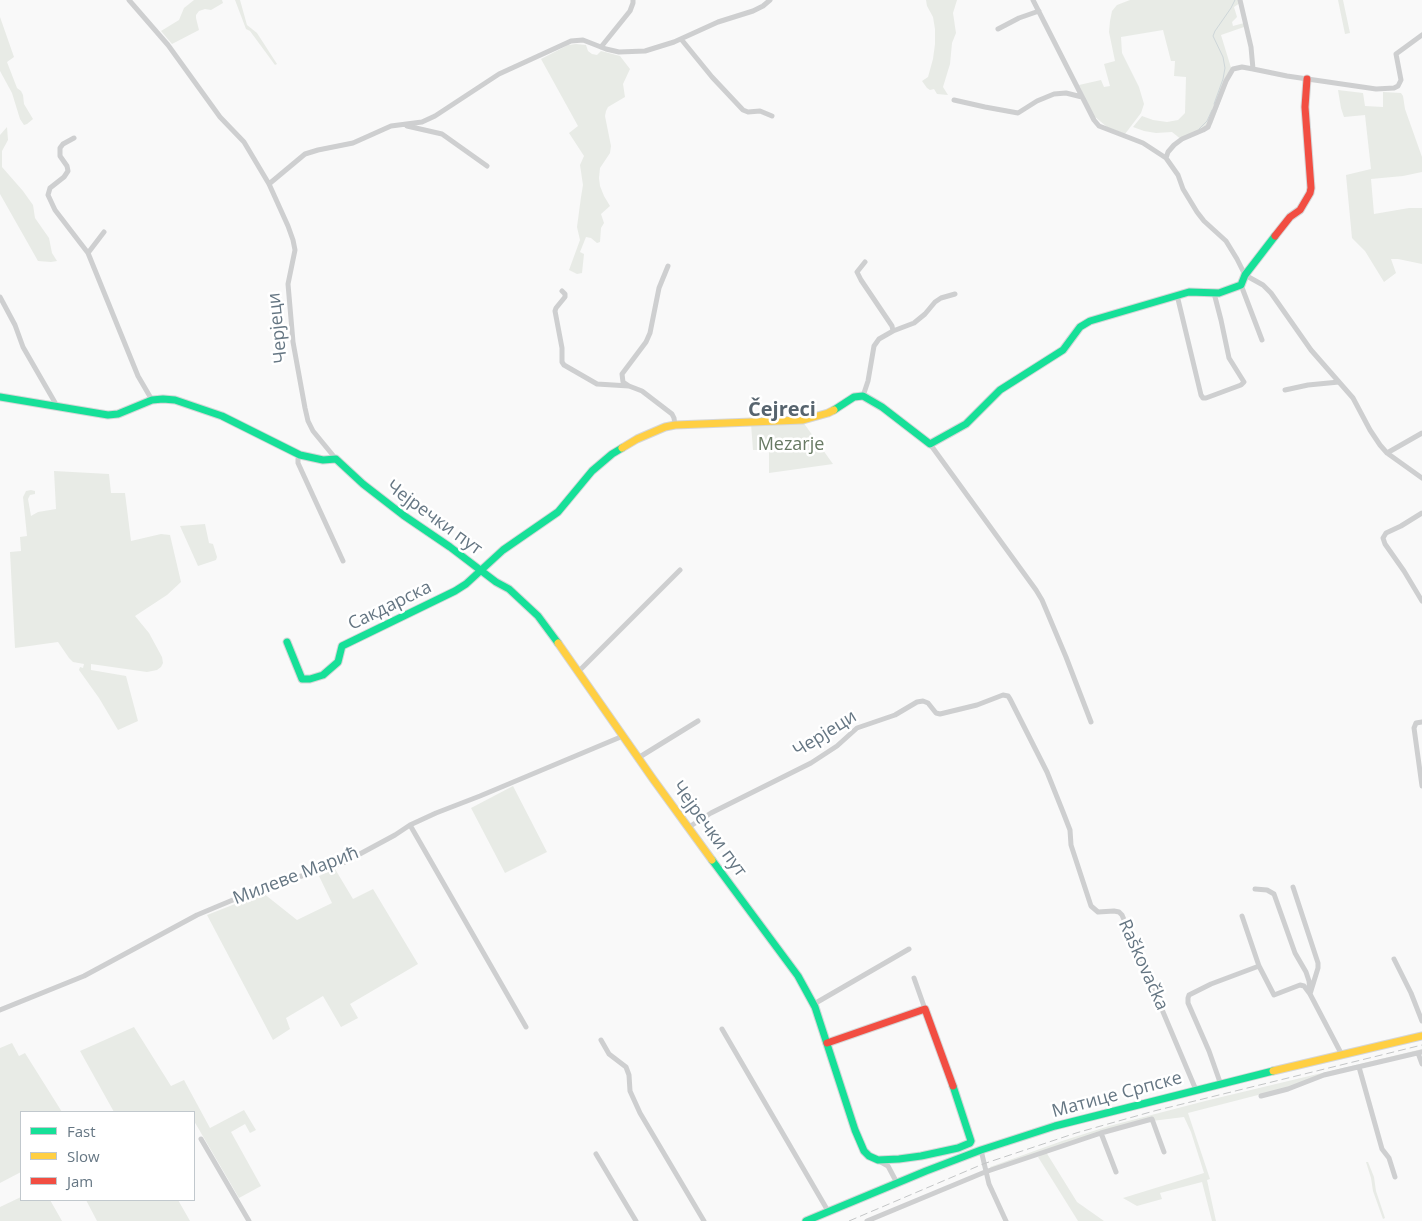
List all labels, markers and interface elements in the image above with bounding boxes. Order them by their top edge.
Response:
street label: Черјеци [264,292,292,364]
district label: Čejreci [748,398,816,422]
park label: Mezarje [758,434,824,456]
street label: Чејречки пут [382,476,486,560]
street label: Сакдарска [345,577,435,635]
street label: Черјеци [789,706,861,762]
street label: Чејречки пут [667,777,751,881]
street label: Милеве Мaрић [230,842,362,910]
street label: Raškovačka [1113,916,1173,1014]
street label: Матице Српске [1050,1067,1184,1123]
legend [20,1111,195,1201]
text: Fast [67,1121,96,1141]
text: Slow [67,1146,100,1166]
text: Jam [67,1171,93,1191]

